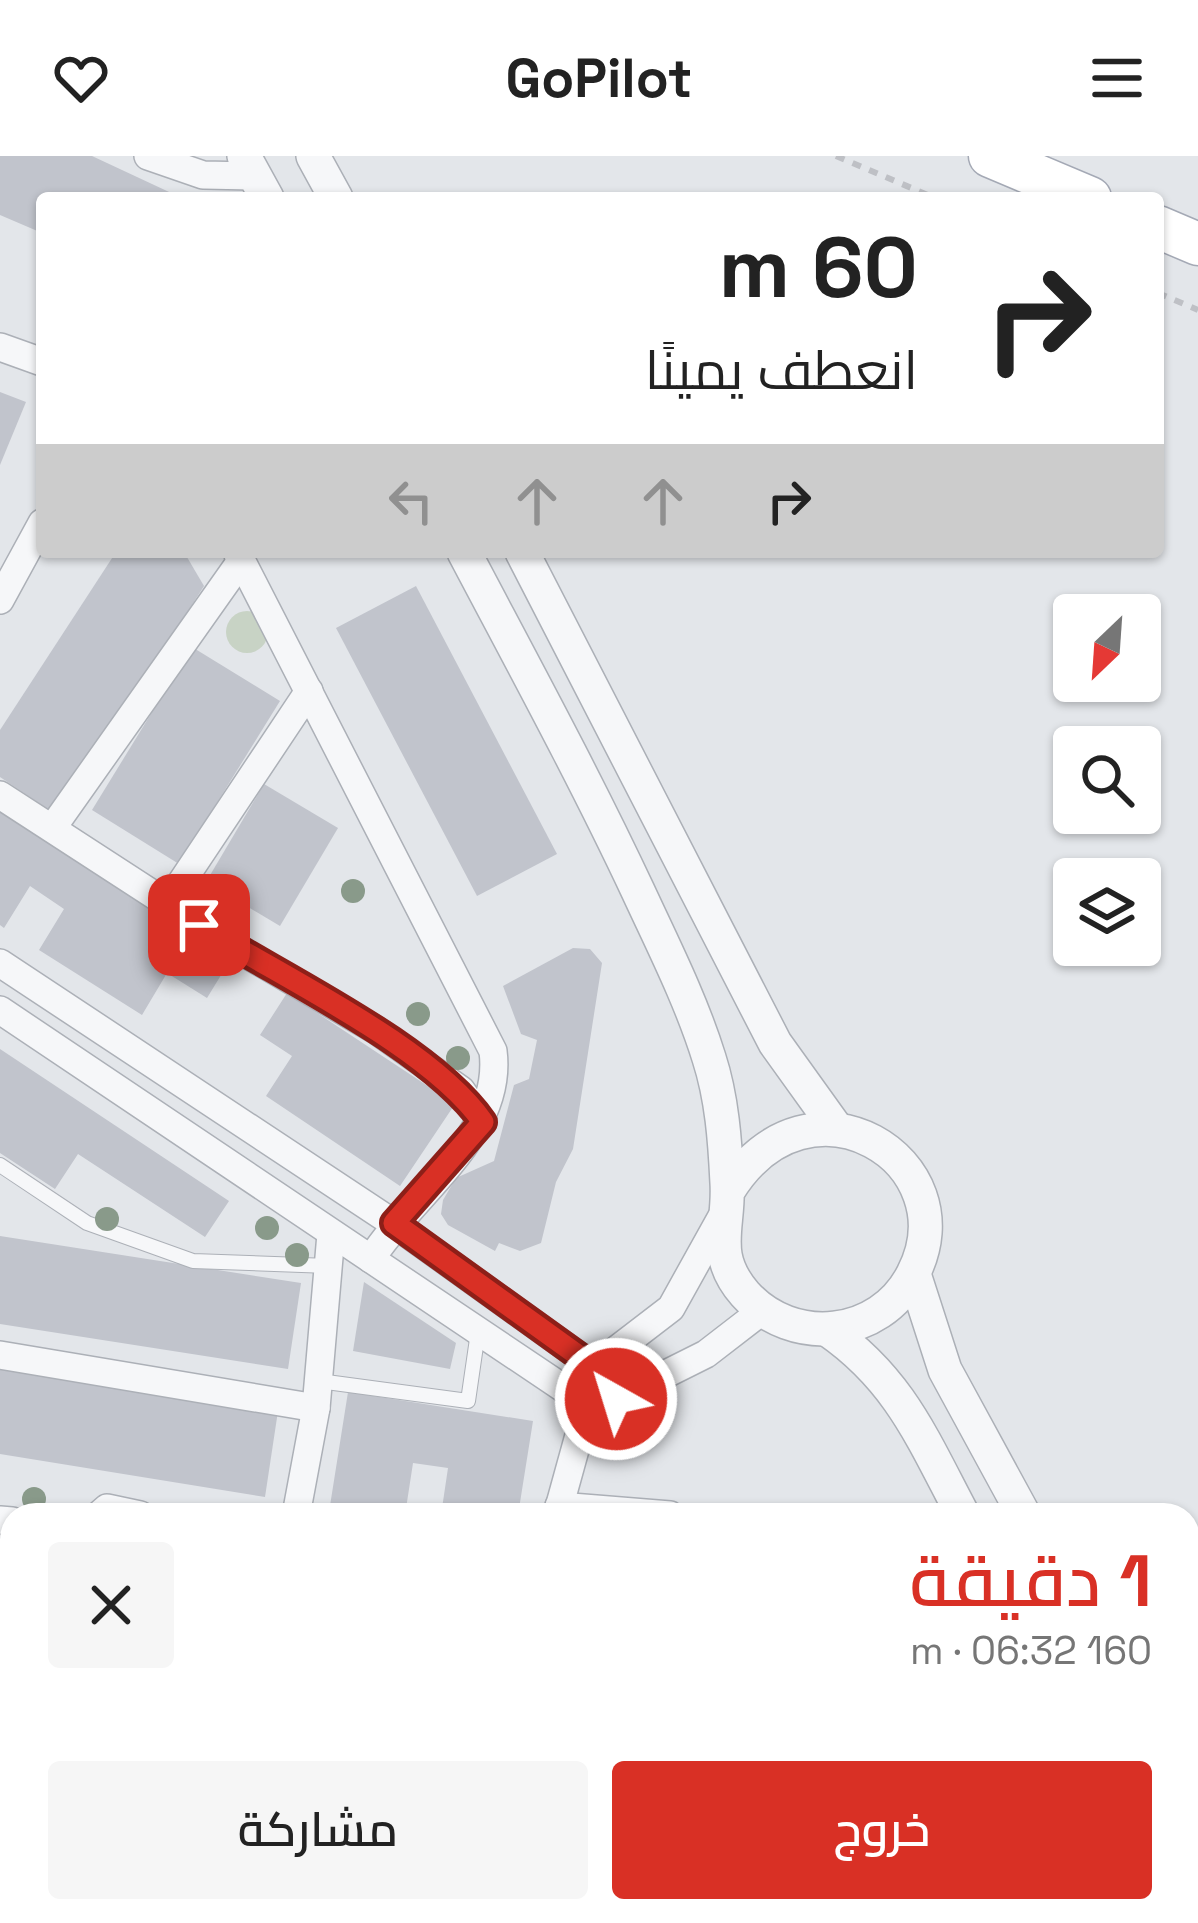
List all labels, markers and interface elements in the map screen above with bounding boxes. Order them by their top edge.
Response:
text: GoPilot [506,44,692,113]
icon: heart [48,45,114,111]
icon: menu [1084,45,1150,111]
text: 60 m [719,214,918,322]
icon: right [960,240,1116,396]
text: انعطف يمينًا [645,336,918,405]
icon: left [378,468,444,534]
icon: ahead [504,468,570,534]
icon: ahead [630,468,696,534]
icon: right [756,468,822,534]
north arrow [1053,594,1161,702]
map controls [1053,594,1161,966]
button: search [1053,726,1161,834]
button: layers [1053,858,1161,966]
pin [148,874,250,976]
icon: arrive [166,892,232,958]
position arrow [553,1336,679,1462]
text: 1 دقيقة [909,1535,1152,1627]
button: close [48,1542,174,1668]
text: 160 m · 06:32 [910,1626,1152,1675]
button: مشاركة [48,1761,588,1899]
button: خروج [612,1761,1152,1899]

